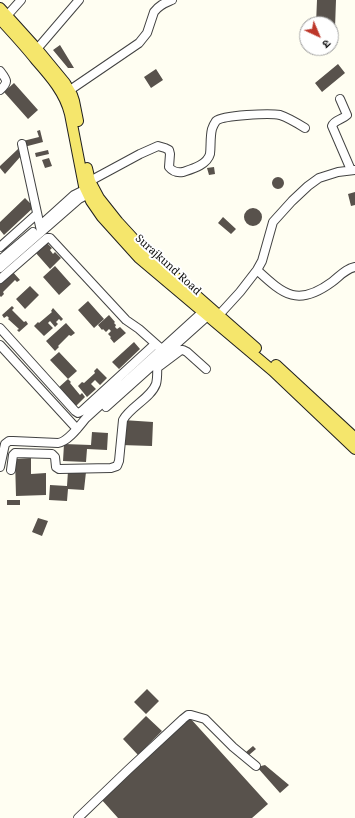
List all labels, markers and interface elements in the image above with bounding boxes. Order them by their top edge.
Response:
north arrow [299,16,339,56]
text: उ [319,37,335,52]
street label: Surajkund Road [132,232,204,298]

